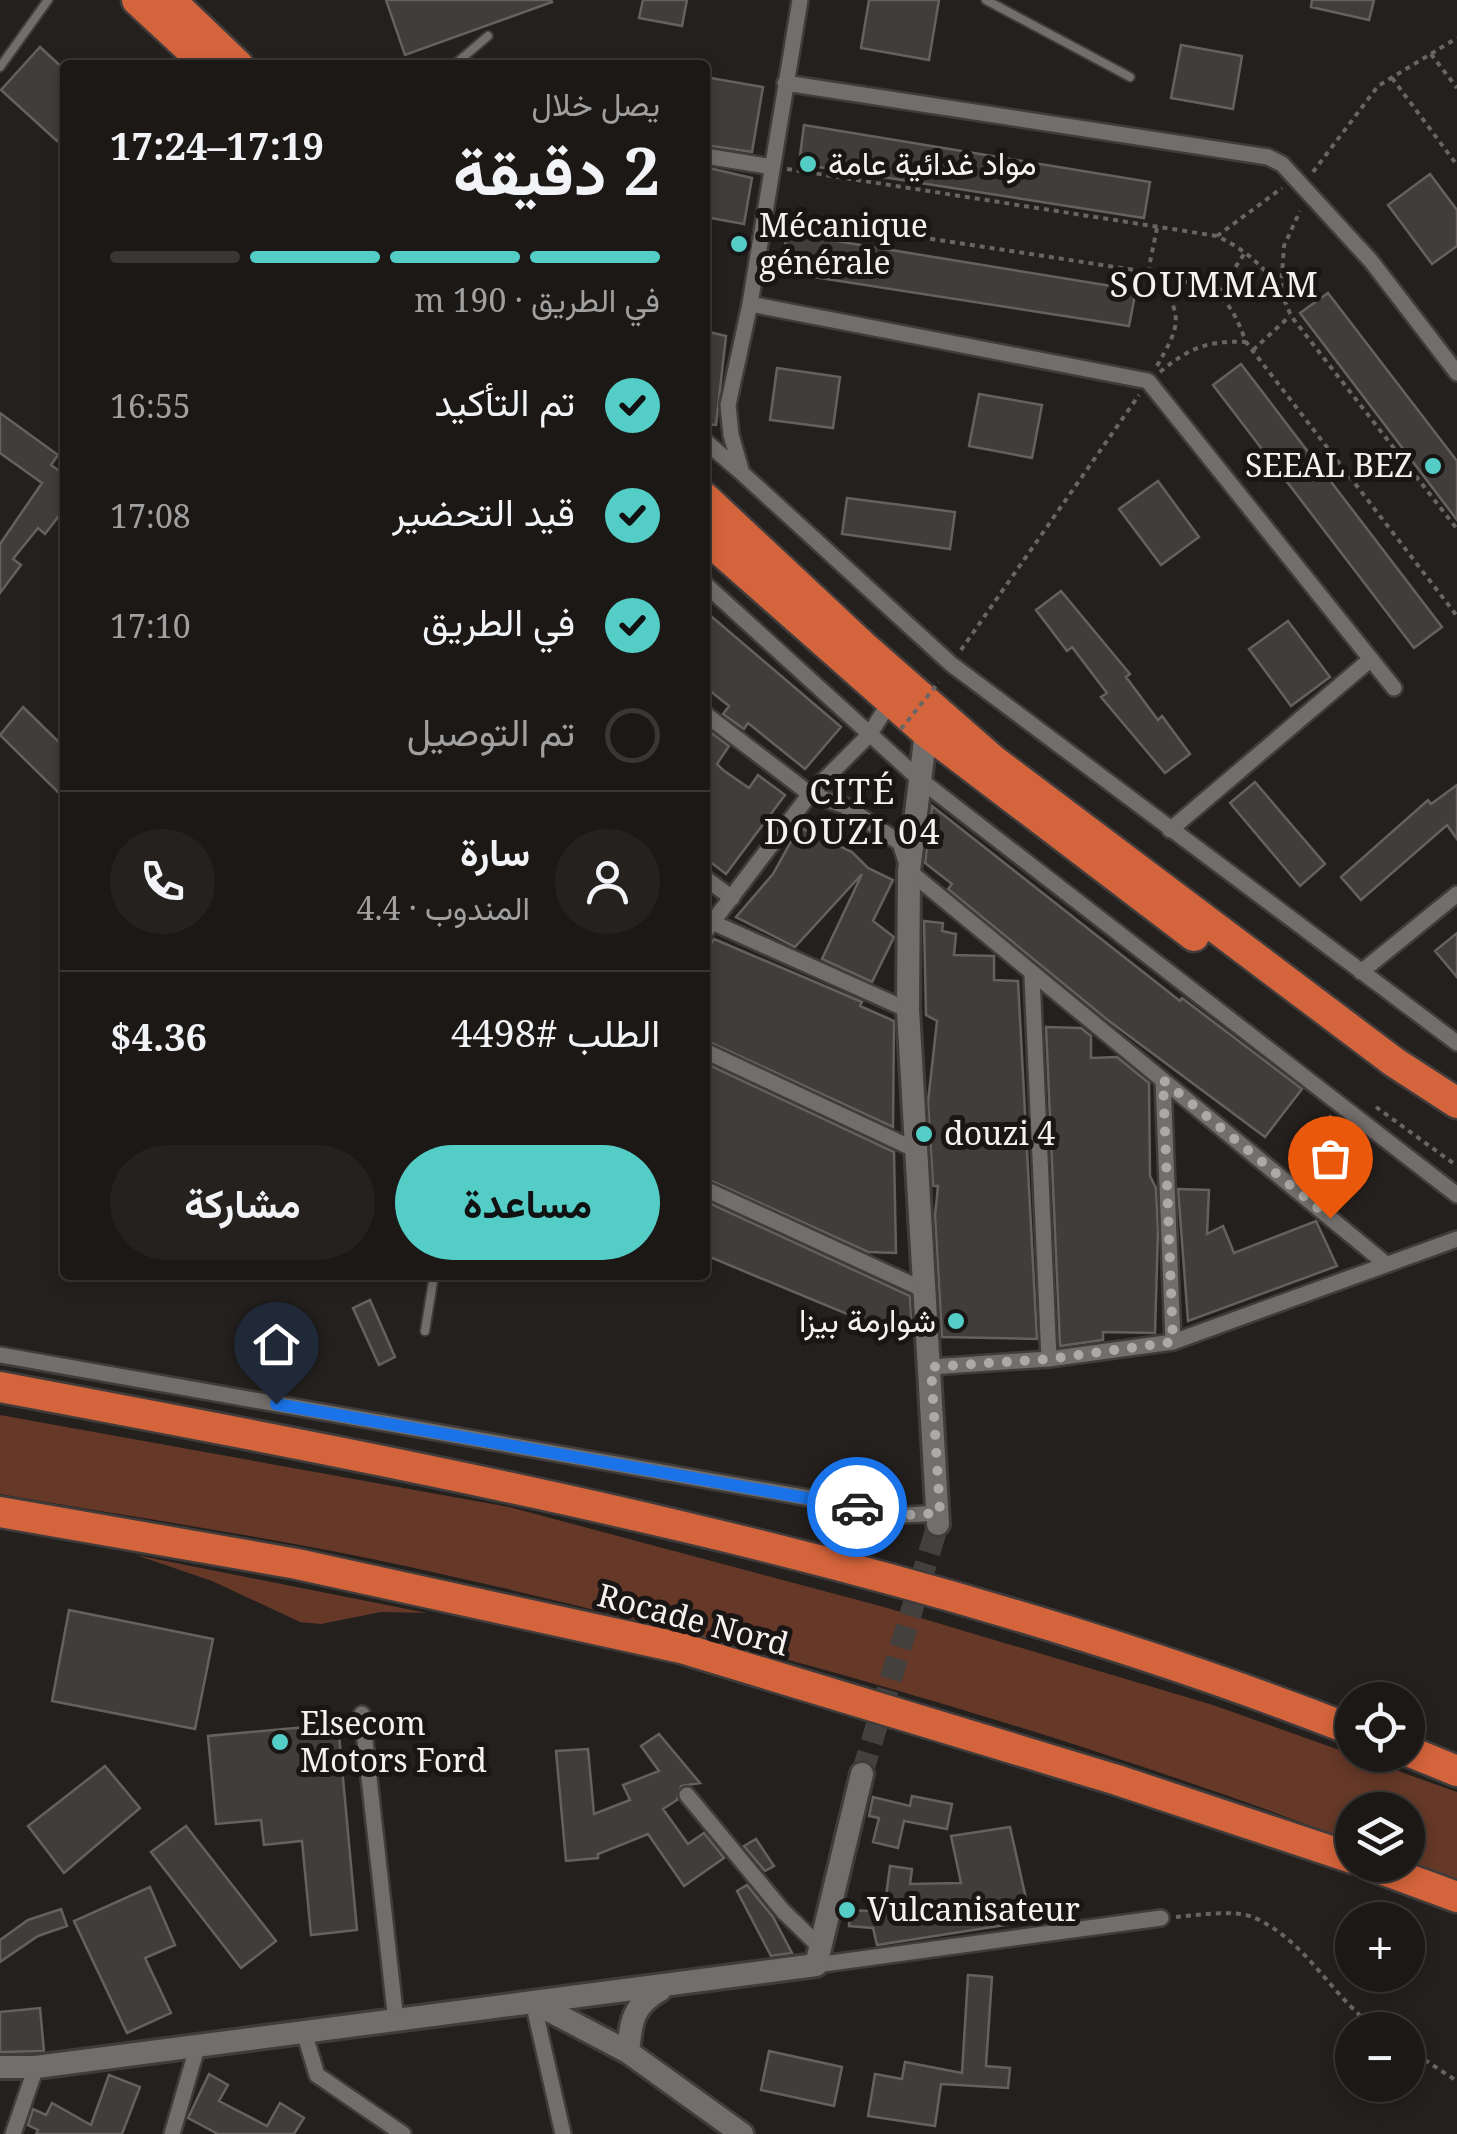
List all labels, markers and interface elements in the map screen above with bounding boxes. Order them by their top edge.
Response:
text: يصل خلال [532,82,660,125]
text: 17:19–17:24 [110,119,324,171]
text: 2 دقيقة [453,126,660,214]
place label: مواد غدائية عامة [828,141,1037,184]
marker: مواد غدائية عامة [797,153,819,175]
place label: Mécanique générale [759,203,928,283]
marker: Mécanique générale [728,233,750,255]
district label: SOUMMAM [1110,260,1320,307]
text: في الطريق · 190 m [414,278,660,321]
text: تم التأكيد [434,375,575,427]
icon: check [605,378,660,433]
text: 16:55 [110,384,191,427]
place label: SEEAL BEZ [1245,443,1413,486]
marker: SEEAL BEZ [1422,455,1444,477]
text: قيد التحضير [392,485,575,537]
icon: check [605,488,660,543]
text: 17:08 [110,494,191,537]
text: في الطريق [422,595,575,647]
icon: check [605,598,660,653]
text: 17:10 [110,604,191,647]
text: تم التوصيل [407,705,575,757]
district label: CITÉ DOUZI 04 [764,767,942,854]
text: سارة [460,825,530,877]
button: phone [110,829,215,934]
button: person [555,829,660,934]
text: المندوب · 4.4 [357,886,530,929]
text: الطلب #4498 [451,1006,660,1058]
text: $4.36 [110,1010,207,1062]
place label: douzi 4 [944,1111,1055,1154]
pin [1288,1116,1373,1219]
marker: douzi 4 [913,1123,935,1145]
icon: bag [1303,1131,1358,1186]
button: مشاركة [110,1145,375,1260]
button: مساعدة [395,1145,660,1260]
place label: شوارمة بيزا [799,1298,936,1341]
pin [234,1302,319,1405]
marker: شوارمة بيزا [945,1310,967,1332]
icon: home [249,1317,304,1372]
courier [807,1457,907,1557]
icon: car [830,1480,885,1535]
street label: Rocade Nord [593,1572,794,1665]
map controls [1335,1682,1425,2102]
button: locate [1335,1682,1425,1772]
place label: Elsecom Motors Ford [300,1701,487,1781]
marker: Elsecom Motors Ford [269,1731,291,1753]
button: layers [1335,1792,1425,1882]
place label: Vulcanisateur [867,1887,1080,1930]
marker: Vulcanisateur [836,1899,858,1921]
button: + [1335,1902,1425,1992]
button: − [1335,2012,1425,2102]

